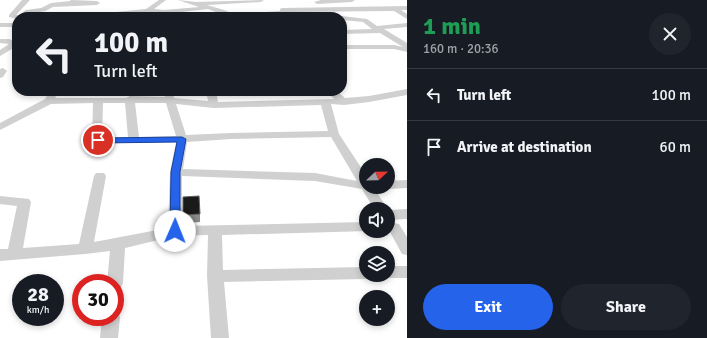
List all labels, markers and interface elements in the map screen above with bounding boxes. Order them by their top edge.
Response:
text: 1 min [423,11,481,41]
button: close [649,13,691,55]
text: 100 m [94,26,168,60]
icon: left [28,28,80,80]
text: 160 m · 20:36 [423,41,499,57]
text: Turn left [94,60,157,82]
icon: left [423,84,445,106]
text: Turn left [457,86,511,104]
text: 100 m [651,86,691,104]
pin [81,123,115,157]
icon: arrive [87,129,109,151]
icon: arrive [423,136,445,158]
text: Arrive at destination [457,138,592,156]
text: 60 m [660,138,691,156]
north arrow [359,158,395,194]
map controls [359,158,395,326]
button: sound [359,202,395,238]
position arrow [154,210,196,252]
button: layers [359,246,395,282]
speed limit sign: 30 [72,274,124,326]
text: 28 [27,282,49,307]
button: Exit [423,284,553,330]
button: Share [561,284,691,330]
button: + [359,290,395,326]
text: km/h [27,304,49,316]

